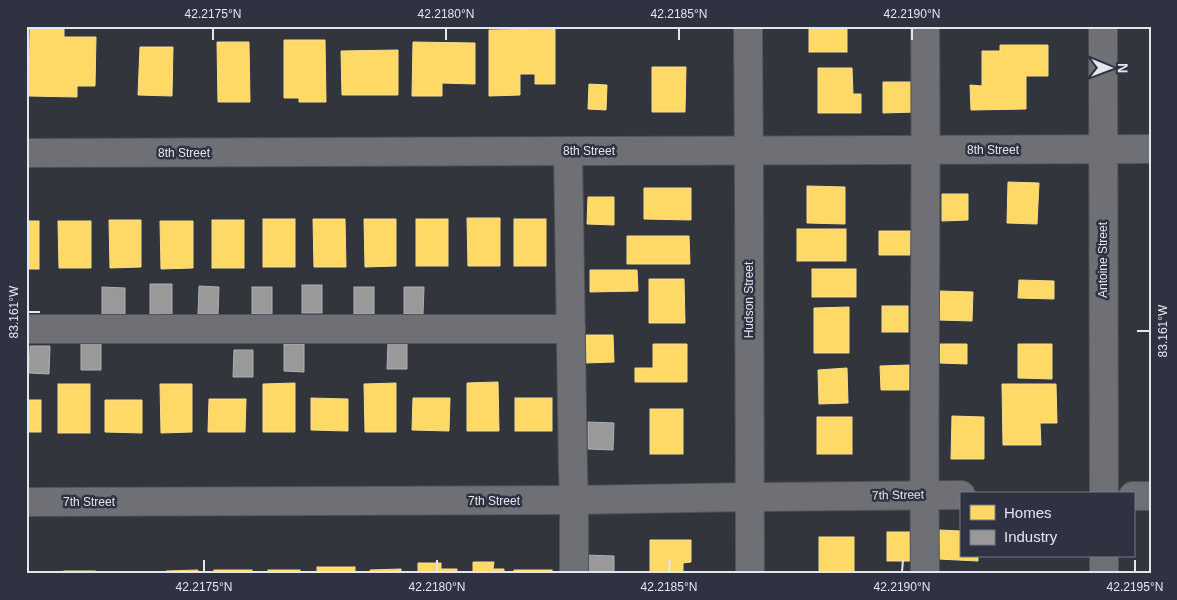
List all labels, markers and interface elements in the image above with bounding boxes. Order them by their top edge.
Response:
text: 42.2175°N [185,7,241,21]
text: 42.2180°N [418,7,474,21]
text: 42.2185°N [651,7,707,21]
text: 42.2190°N [884,7,940,21]
north arrow [1084,42,1134,92]
text: N [1115,63,1131,73]
street label: 8th Street [967,143,1020,157]
street label: 8th Street [563,144,616,158]
street label: 8th Street [158,146,211,160]
street label: Antoine Street [1096,221,1110,298]
street label: Hudson Street [742,261,756,338]
text: 83.161°W [7,285,21,338]
text: 83.161°W [1156,304,1170,357]
street label: 7th Street [872,488,925,502]
legend [960,492,1134,558]
street label: 7th Street [468,494,521,508]
street label: 7th Street [63,495,116,509]
text: Homes [1004,504,1052,521]
text: Industry [1004,528,1058,545]
text: 42.2175°N [176,580,232,594]
text: 42.2180°N [409,580,465,594]
text: 42.2185°N [641,580,697,594]
text: 42.2190°N [874,580,930,594]
text: 42.2195°N [1107,580,1163,594]

